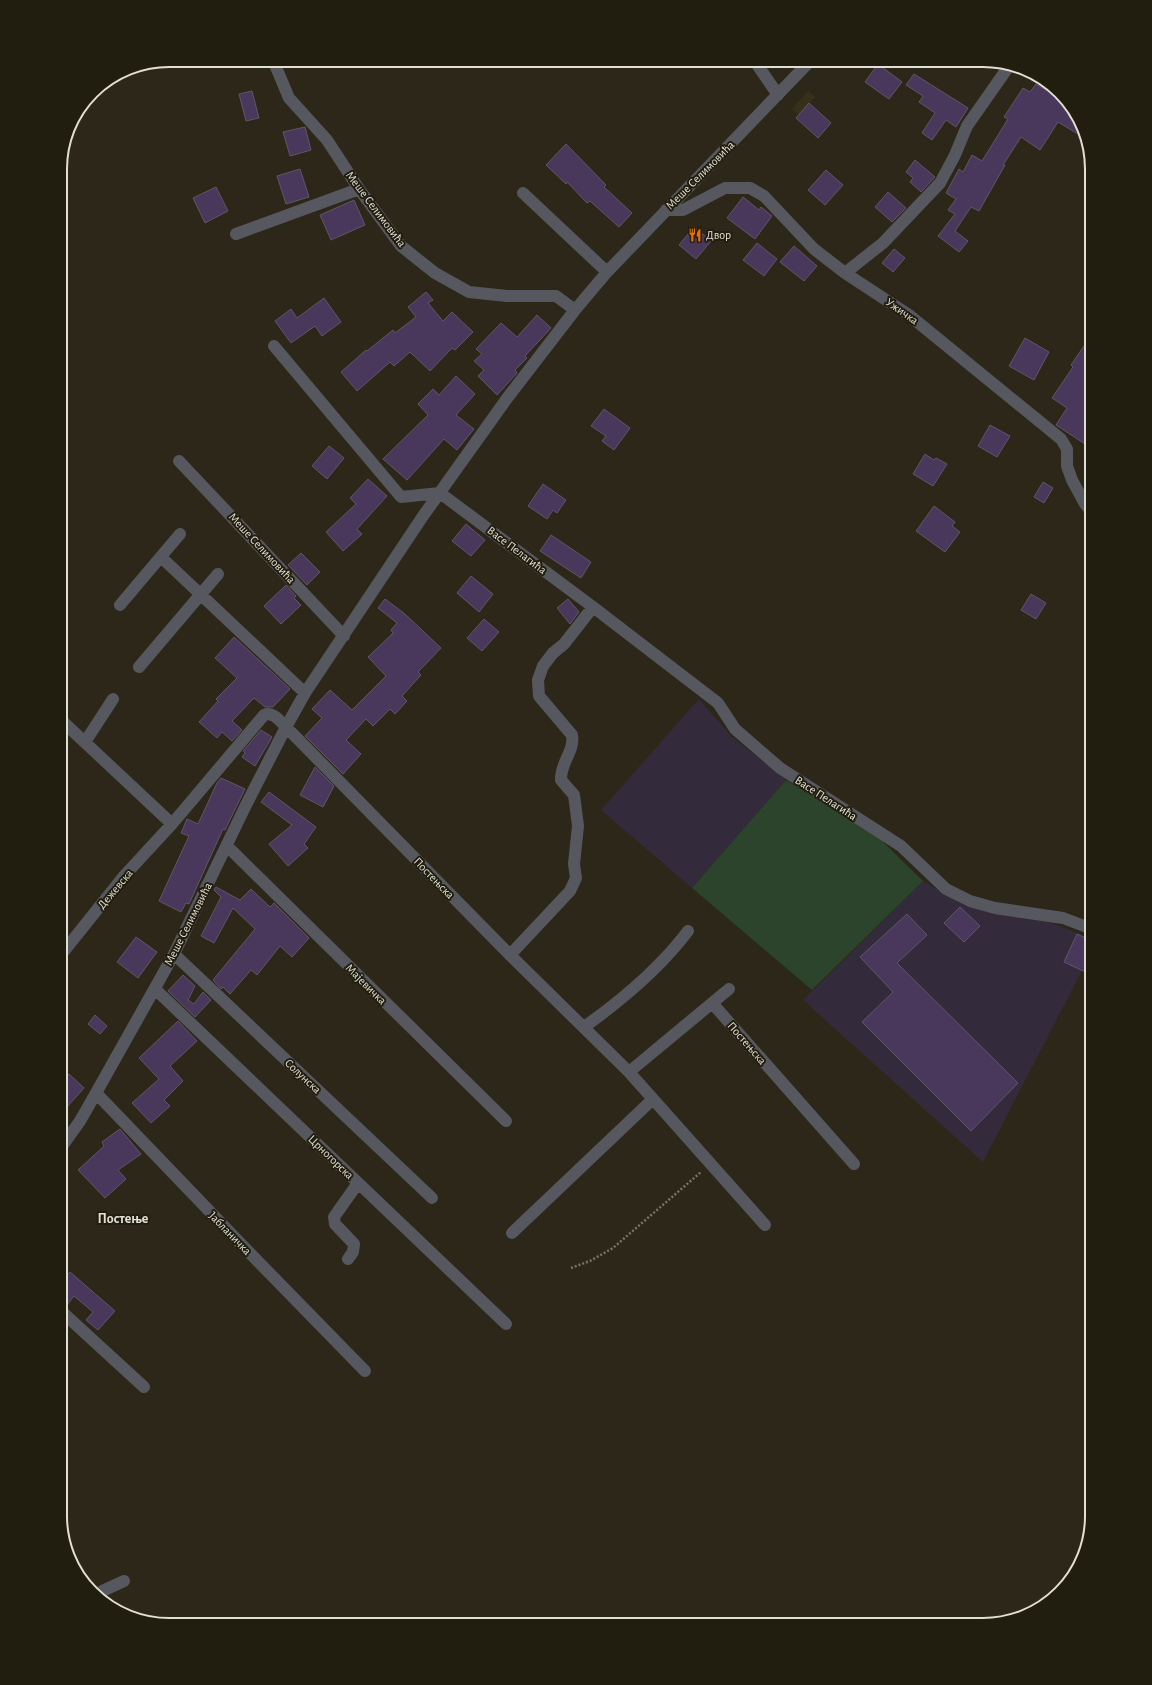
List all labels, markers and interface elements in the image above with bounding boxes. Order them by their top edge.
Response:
street label: Меше Селимовића [663,138,737,212]
street label: Меше Селимовића [344,169,409,250]
restaurant icon: Двор [687,227,703,243]
place label: Двор [706,229,731,241]
street label: Ужичка [884,296,921,327]
street label: Меше Селимовића [226,510,298,586]
street label: Васе Пелагића [485,524,549,576]
street label: Васе Пелагића [793,774,859,823]
street label: Постењска [412,855,457,901]
street label: Дежевска [95,867,135,911]
street label: Меше Селимовића [162,880,214,967]
street label: Мајевичка [343,961,389,1008]
street label: Постењска [725,1019,769,1067]
street label: Солунска [282,1056,324,1097]
street label: Црногорска [306,1133,356,1182]
street label: Јабланичка [207,1209,254,1257]
district label: Постење [98,1212,149,1226]

